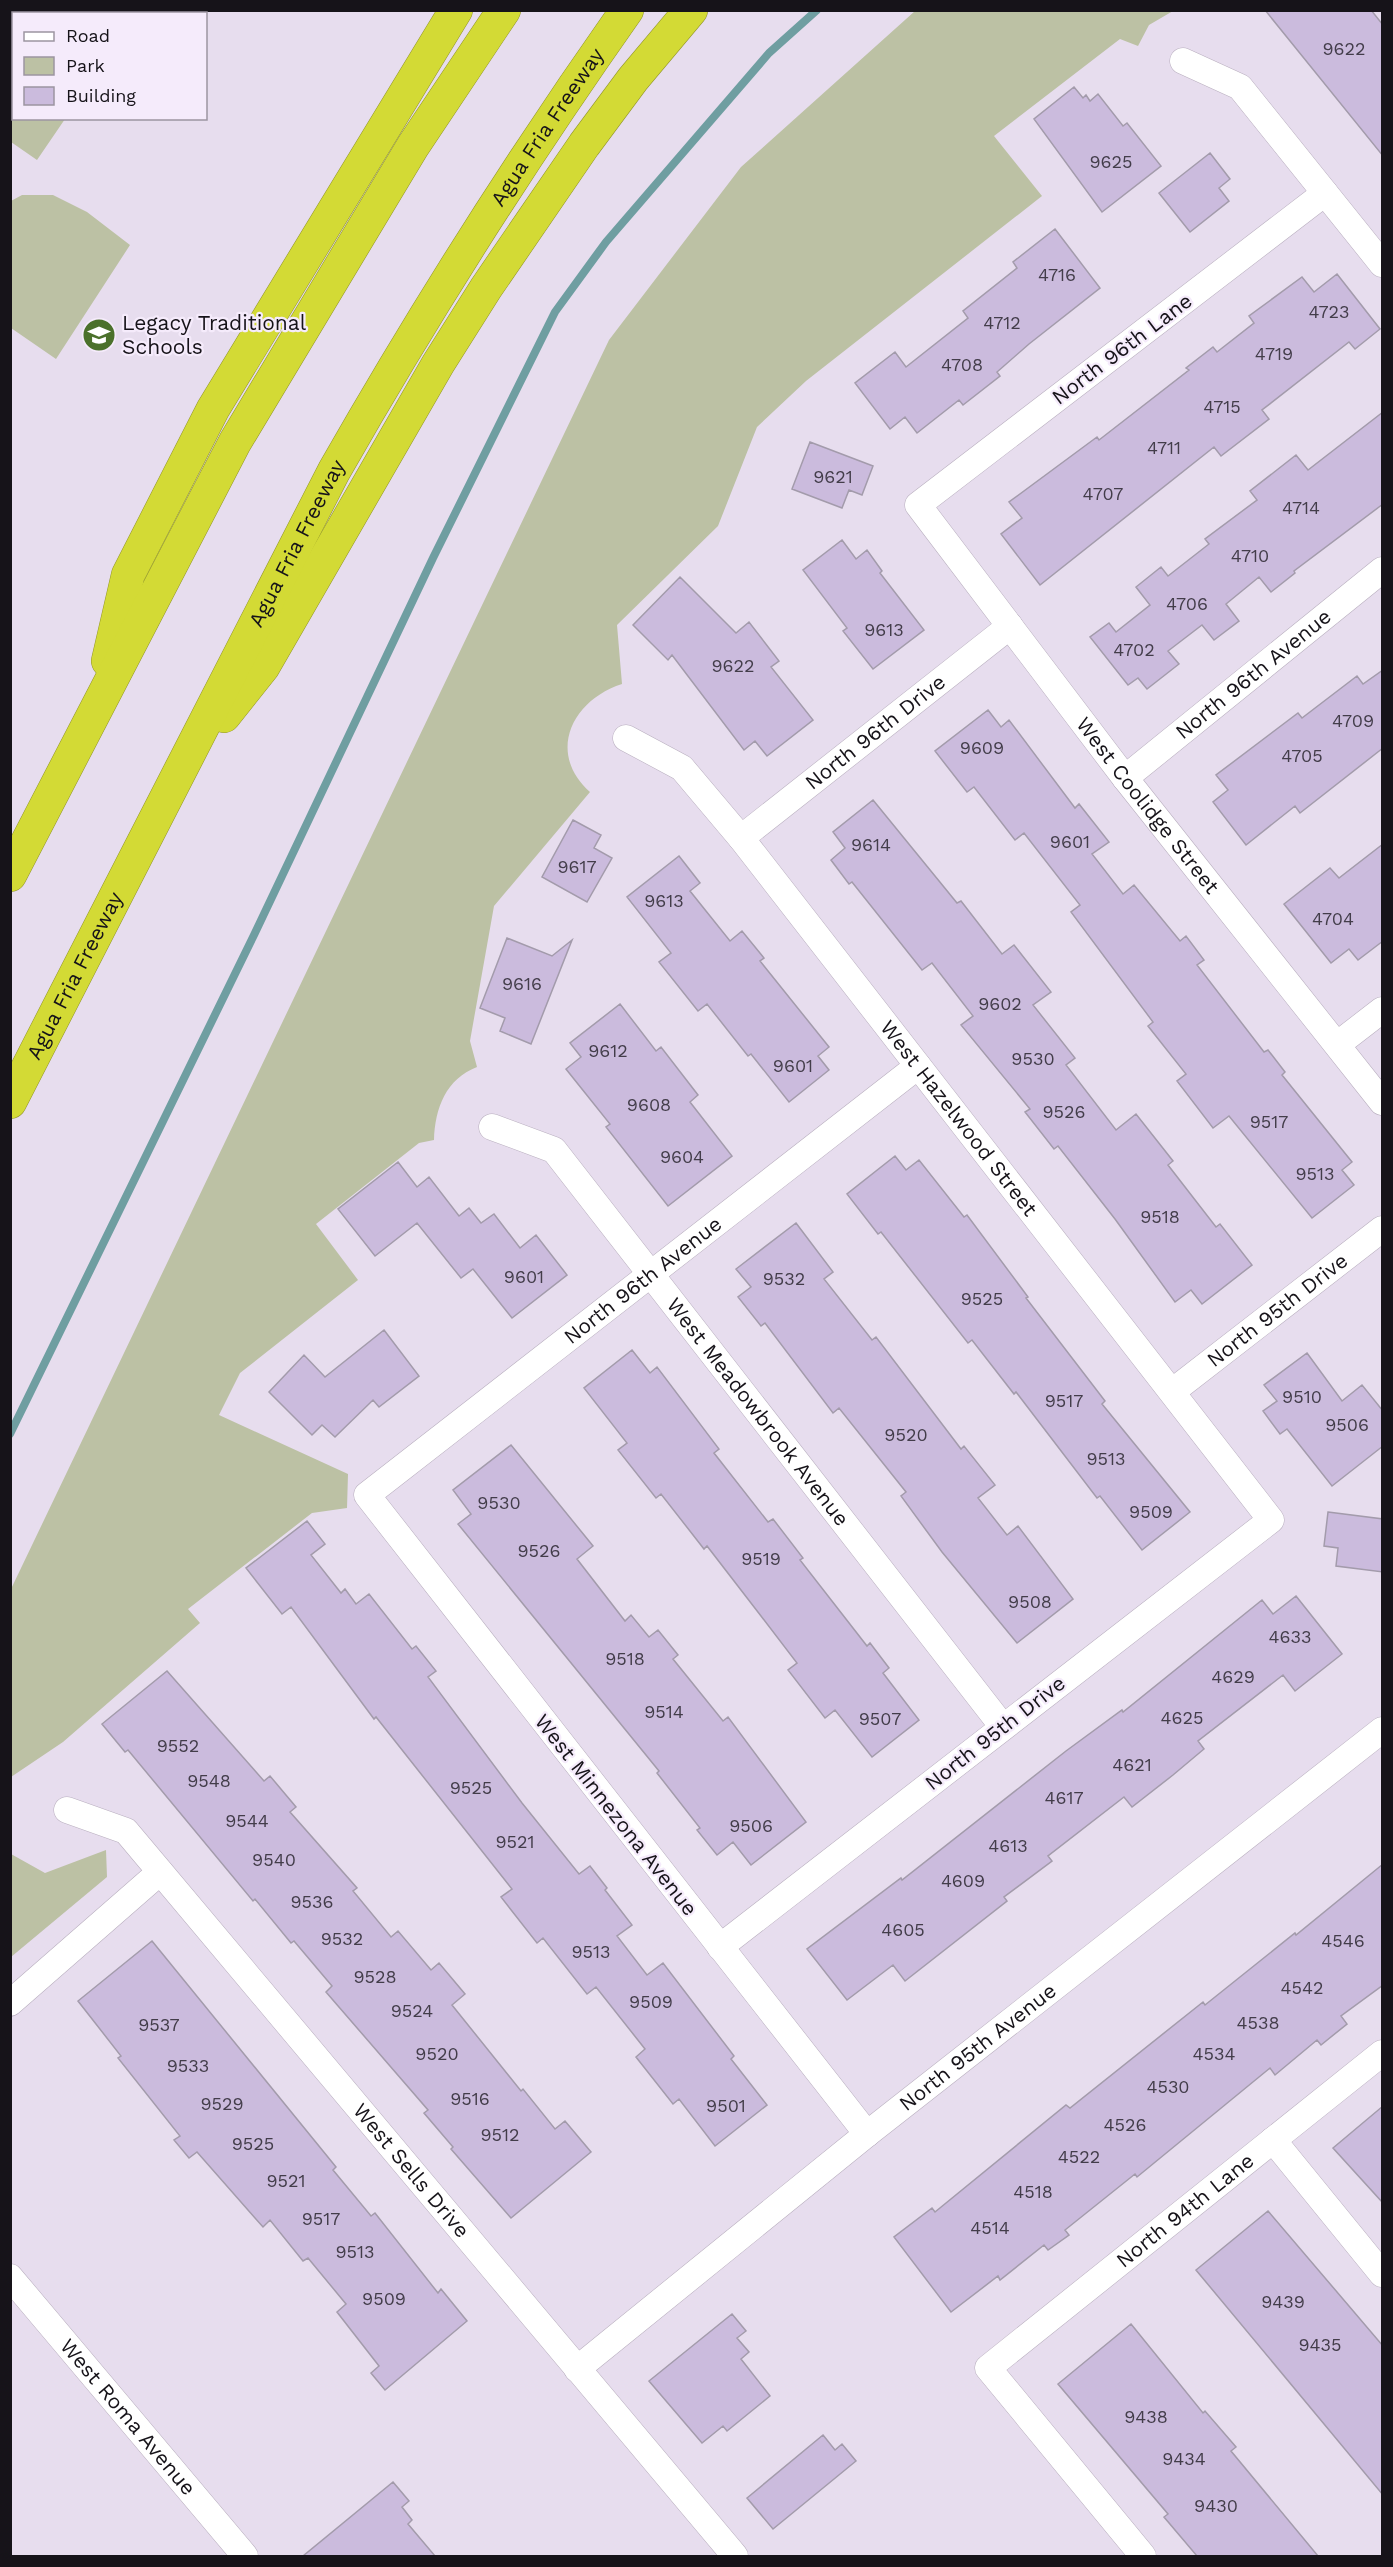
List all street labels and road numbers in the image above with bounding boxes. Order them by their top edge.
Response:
street label: Agua Fria Freeway [485,43,609,211]
street label: North 96th Lane [1047,288,1197,409]
street label: Agua Fria Freeway [243,455,350,631]
street label: North 96th Avenue [1170,603,1336,744]
street label: North 96th Drive [800,669,950,795]
street label: West Coolidge Street [1071,712,1225,899]
street label: Agua Fria Freeway [21,887,128,1063]
street label: West Hazelwood Street [875,1015,1043,1221]
street label: North 96th Avenue [559,1211,726,1349]
street label: North 95th Drive [1202,1247,1352,1372]
street label: West Meadowbrook Avenue [662,1293,855,1531]
street label: North 95th Drive [920,1670,1070,1795]
street label: West Minnezona Avenue [530,1709,703,1920]
street label: North 95th Avenue [894,1978,1061,2116]
street label: West Sells Drive [348,2098,475,2242]
street label: North 94th Lane [1111,2147,1259,2273]
street label: West Roma Avenue [55,2333,201,2500]

